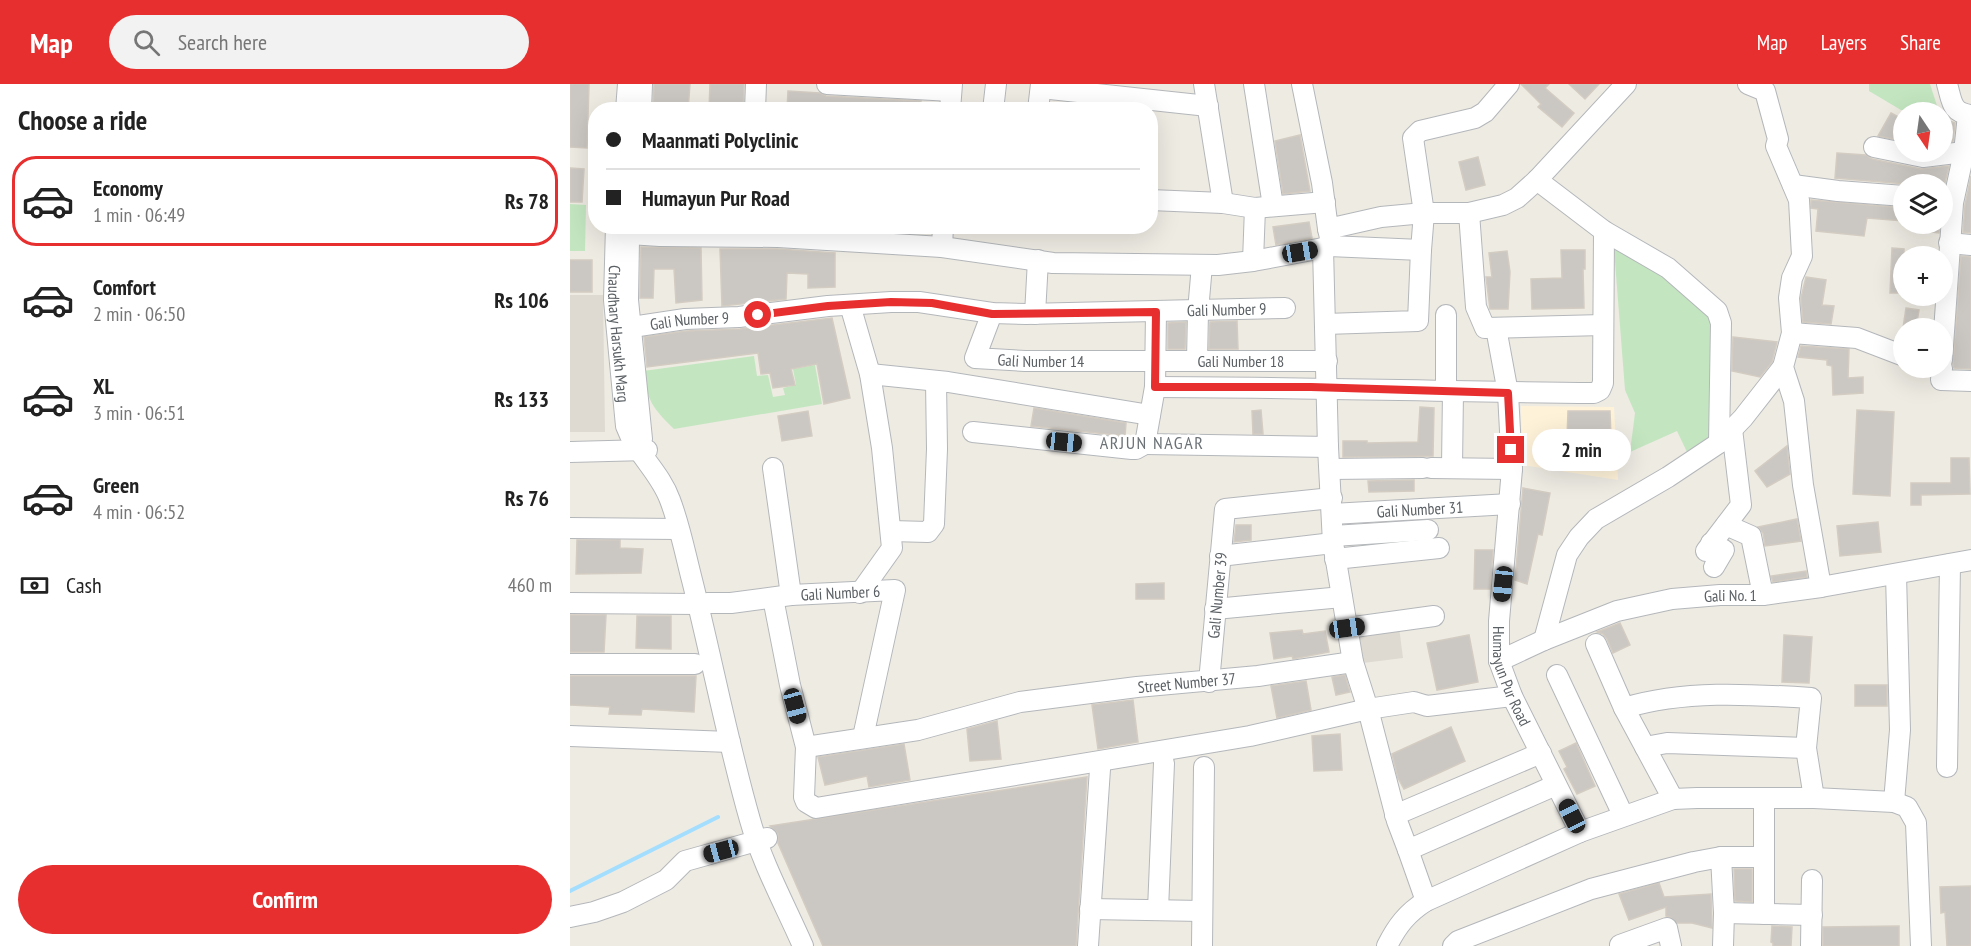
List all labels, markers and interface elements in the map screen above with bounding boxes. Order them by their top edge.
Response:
search box [109,15,529,69]
text: Map [30,24,73,61]
icon: search [130,26,163,59]
text: Search here [178,28,267,56]
text: Map [1757,29,1788,56]
text: Layers [1821,29,1867,56]
text: Share [1900,29,1941,56]
north arrow [1893,102,1953,162]
map controls [1893,102,1953,378]
text: Choose a ride [18,103,147,137]
text: Maanmati Polyclinic [642,126,798,154]
icon: car [21,174,75,228]
text: Economy [93,174,163,202]
button: layers [1893,174,1953,234]
text: Humayun Pur Road [642,184,790,212]
text: Rs 78 [505,187,549,215]
text: 1 min · 06:49 [93,202,185,228]
car [1281,240,1319,264]
button: + [1893,246,1953,306]
street label: Chaudhary Harsukh Marg [604,265,634,403]
icon: car [21,273,75,327]
text: Comfort [93,273,156,301]
text: Rs 106 [494,286,549,314]
street label: Gali Number 9 [1187,298,1267,320]
text: 2 min · 06:50 [93,301,185,327]
route start [744,301,771,328]
street label: Gali Number 9 [649,307,729,334]
button: − [1893,318,1953,378]
street label: Gali Number 14 [997,349,1084,371]
street label: Gali Number 18 [1197,351,1284,371]
icon: car [21,372,75,426]
text: XL [93,372,114,400]
text: Rs 133 [494,385,549,413]
text: 3 min · 06:51 [93,400,185,426]
callout: 2 min [1532,429,1631,471]
car [1045,431,1083,453]
district label: ARJUN NAGAR [1100,431,1204,454]
route end [1497,436,1524,463]
text: 2 min [1561,437,1602,463]
icon: car [21,471,75,525]
text: Green [93,471,139,499]
text: Rs 76 [505,484,549,512]
street label: Gali Number 31 [1376,497,1464,521]
text: 4 min · 06:52 [93,499,185,525]
street label: Gali Number 39 [1203,551,1231,639]
car [1492,565,1514,603]
icon: cash [18,569,51,602]
text: Cash [66,571,102,599]
text: 460 m [508,572,552,598]
street label: Gali Number 6 [800,581,881,605]
street label: Gali No. 1 [1703,585,1757,606]
car [1328,617,1366,639]
street label: Humayun Pur Road [1489,626,1535,729]
street label: Street Number 37 [1137,668,1237,697]
car [782,686,808,726]
car [1556,796,1588,836]
car [701,838,741,864]
button: Confirm [18,865,552,934]

